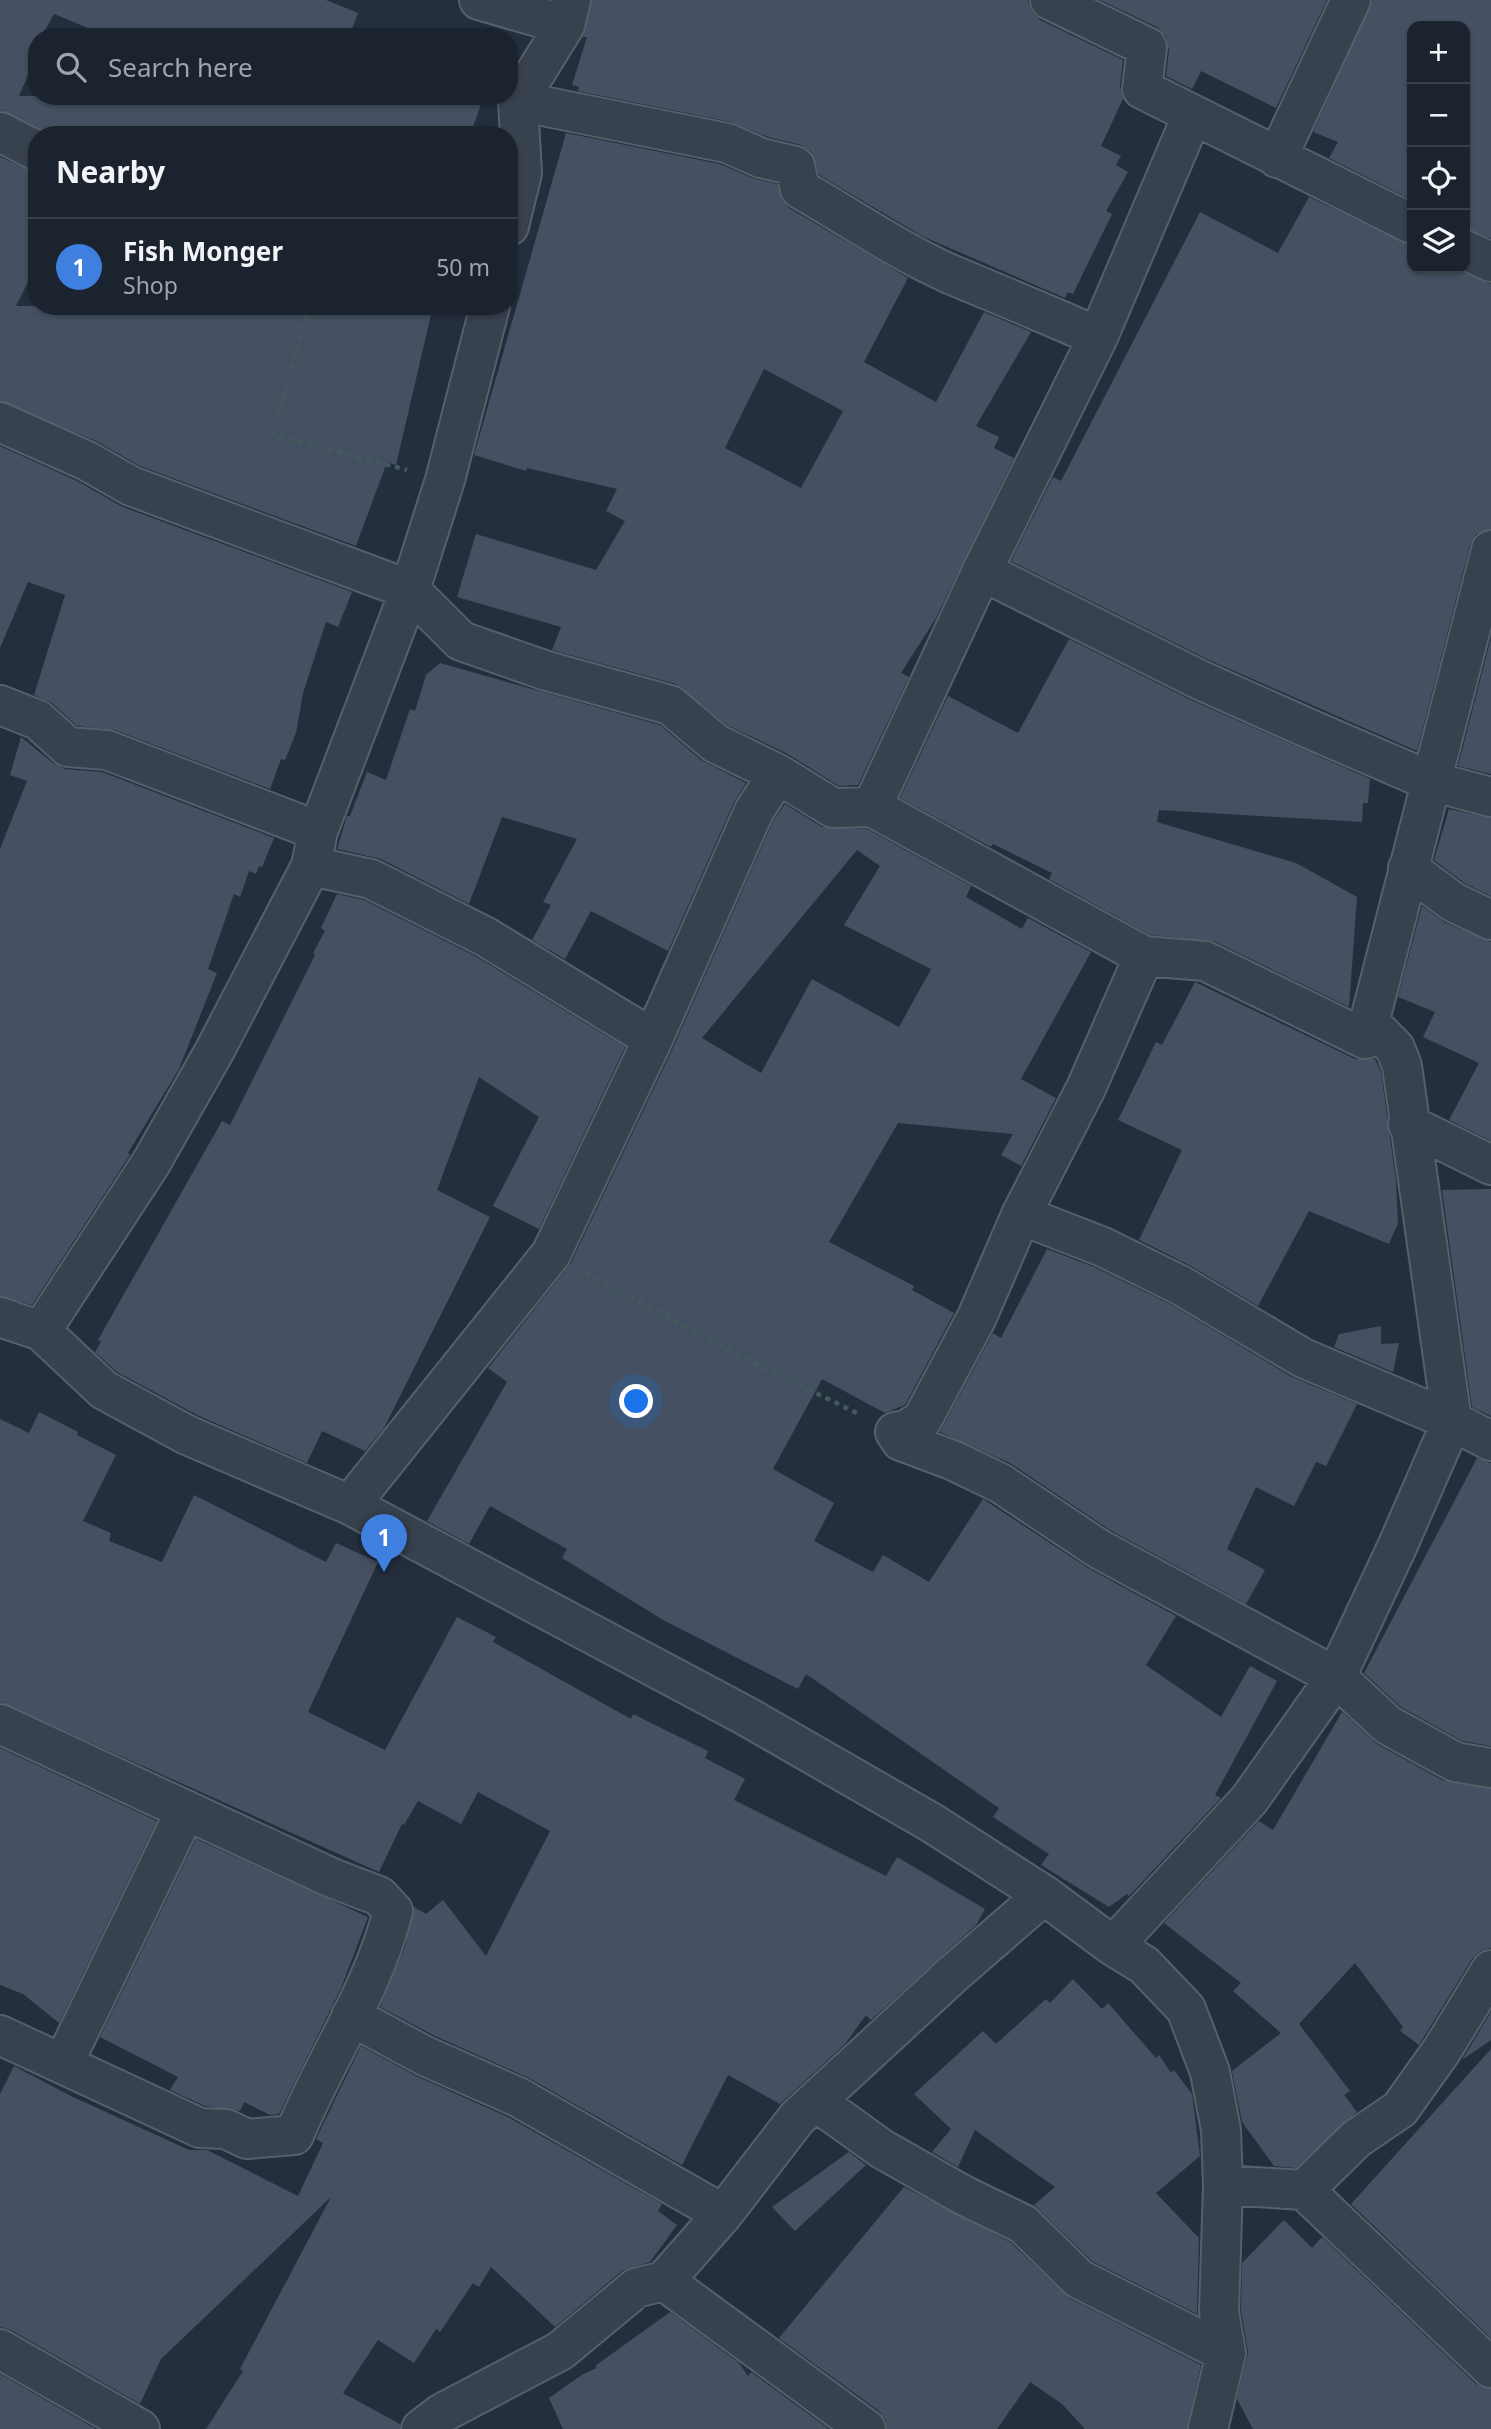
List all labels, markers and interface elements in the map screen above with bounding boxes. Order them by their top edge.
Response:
map controls [1407,21,1470,273]
button: + [1407,21,1470,84]
search box [28,28,518,105]
icon: search [52,48,90,86]
text: Search here [108,49,253,85]
button: − [1407,84,1470,147]
button: locate [1407,147,1470,210]
text: Nearby [56,151,165,192]
button: layers [1407,210,1470,273]
text: Fish Monger [123,233,283,269]
text: 1 [72,251,86,283]
text: 50 m [436,251,490,283]
text: Shop [123,269,178,301]
your location [619,1384,653,1418]
pin: 1 [361,1514,407,1572]

